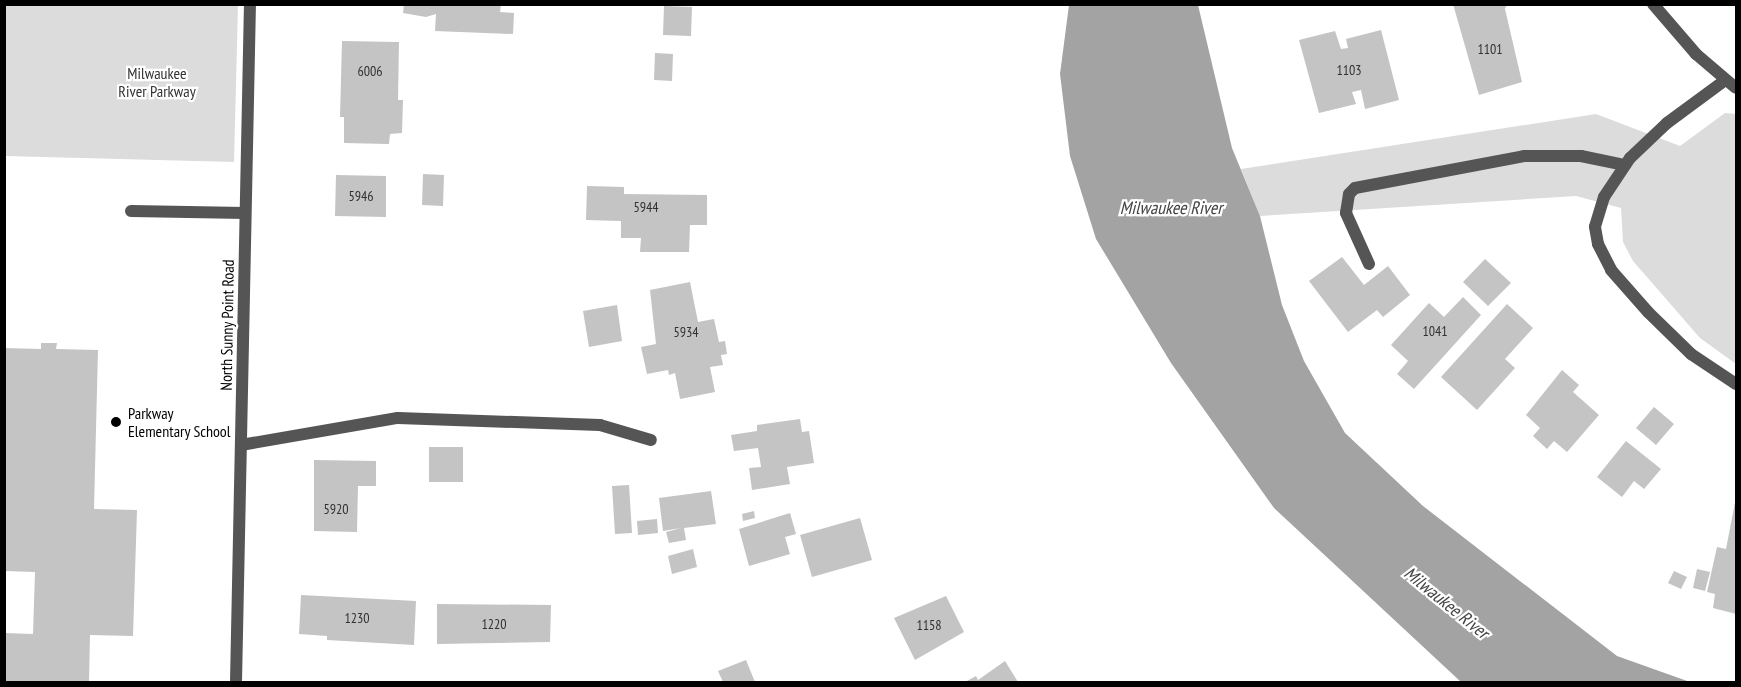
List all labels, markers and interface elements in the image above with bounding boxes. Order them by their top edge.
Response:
house number: 1101 [1477,41,1503,57]
house number: 1103 [1336,62,1362,78]
park label: Milwaukee River Parkway [118,63,196,101]
house number: 6006 [357,63,383,79]
house number: 5946 [348,188,374,204]
water label: Milwaukee River [1120,197,1222,219]
house number: 5944 [633,199,659,215]
street label: North Sunny Point Road [216,259,238,391]
house number: 1041 [1422,323,1448,339]
house number: 5934 [673,324,699,340]
place label: Parkway Elementary School [128,403,231,441]
marker: Parkway Elementary School [109,415,123,429]
house number: 5920 [323,501,349,517]
water label: Milwaukee River [1399,562,1493,644]
house number: 1230 [344,610,370,626]
house number: 1220 [481,616,507,632]
house number: 1158 [916,617,942,633]

